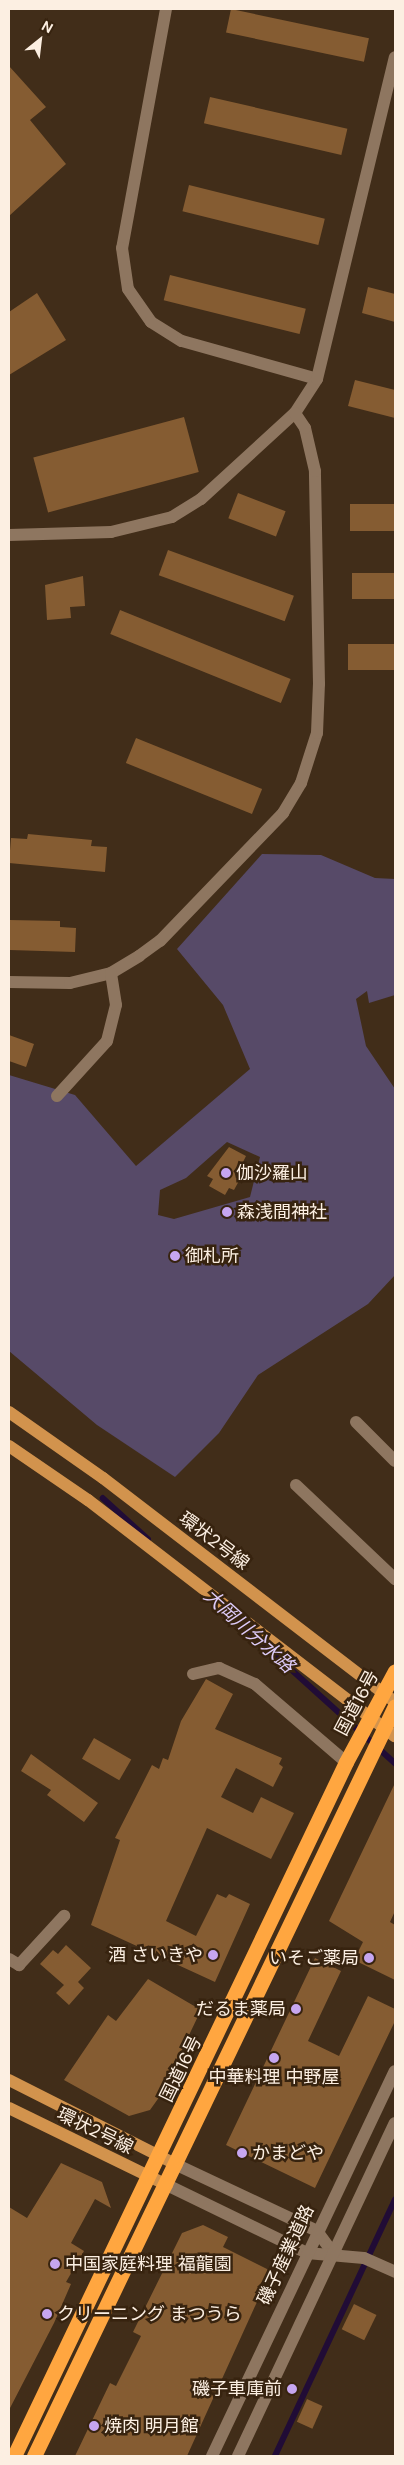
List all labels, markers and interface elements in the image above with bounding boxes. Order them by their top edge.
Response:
north arrow [15,15,65,65]
text: N [38,17,56,37]
place label: 伽沙羅山 [236,1162,308,1184]
marker: 伽沙羅山 [220,1167,232,1179]
place label: 森浅間神社 [237,1201,327,1223]
marker: 森浅間神社 [221,1206,233,1218]
place label: 御札所 [185,1245,239,1267]
marker: 御札所 [169,1250,181,1262]
street label: 環状2号線 [175,1508,253,1574]
water label: 大岡川分水路 [199,1584,299,1678]
street label: 国道16号 [331,1667,383,1739]
place label: 酒 さいきや [108,1944,203,1966]
place label: いそご薬局 [269,1947,359,1969]
marker: 酒 さいきや [207,1949,219,1961]
marker: いそご薬局 [363,1952,375,1964]
place label: だるま薬局 [196,1998,286,2020]
marker: だるま薬局 [290,2003,302,2015]
street label: 国道16号 [156,2032,206,2106]
marker: 中華料理 中野屋 [268,2052,280,2064]
place label: 中華料理 中野屋 [209,2066,339,2088]
street label: 環状2号線 [53,2103,137,2159]
place label: かまどや [252,2142,324,2164]
marker: かまどや [236,2147,248,2159]
street label: 磯子産業道路 [253,2201,319,2309]
place label: 中国家庭料理 福龍園 [65,2253,232,2275]
marker: 中国家庭料理 福龍園 [49,2258,61,2270]
place label: クリーニング まつうら [57,2303,242,2325]
marker: クリーニング まつうら [41,2308,53,2320]
place label: 磯子車庫前 [192,2378,282,2400]
marker: 磯子車庫前 [286,2383,298,2395]
place label: 焼肉 明月館 [104,2415,199,2437]
marker: 焼肉 明月館 [88,2420,100,2432]

